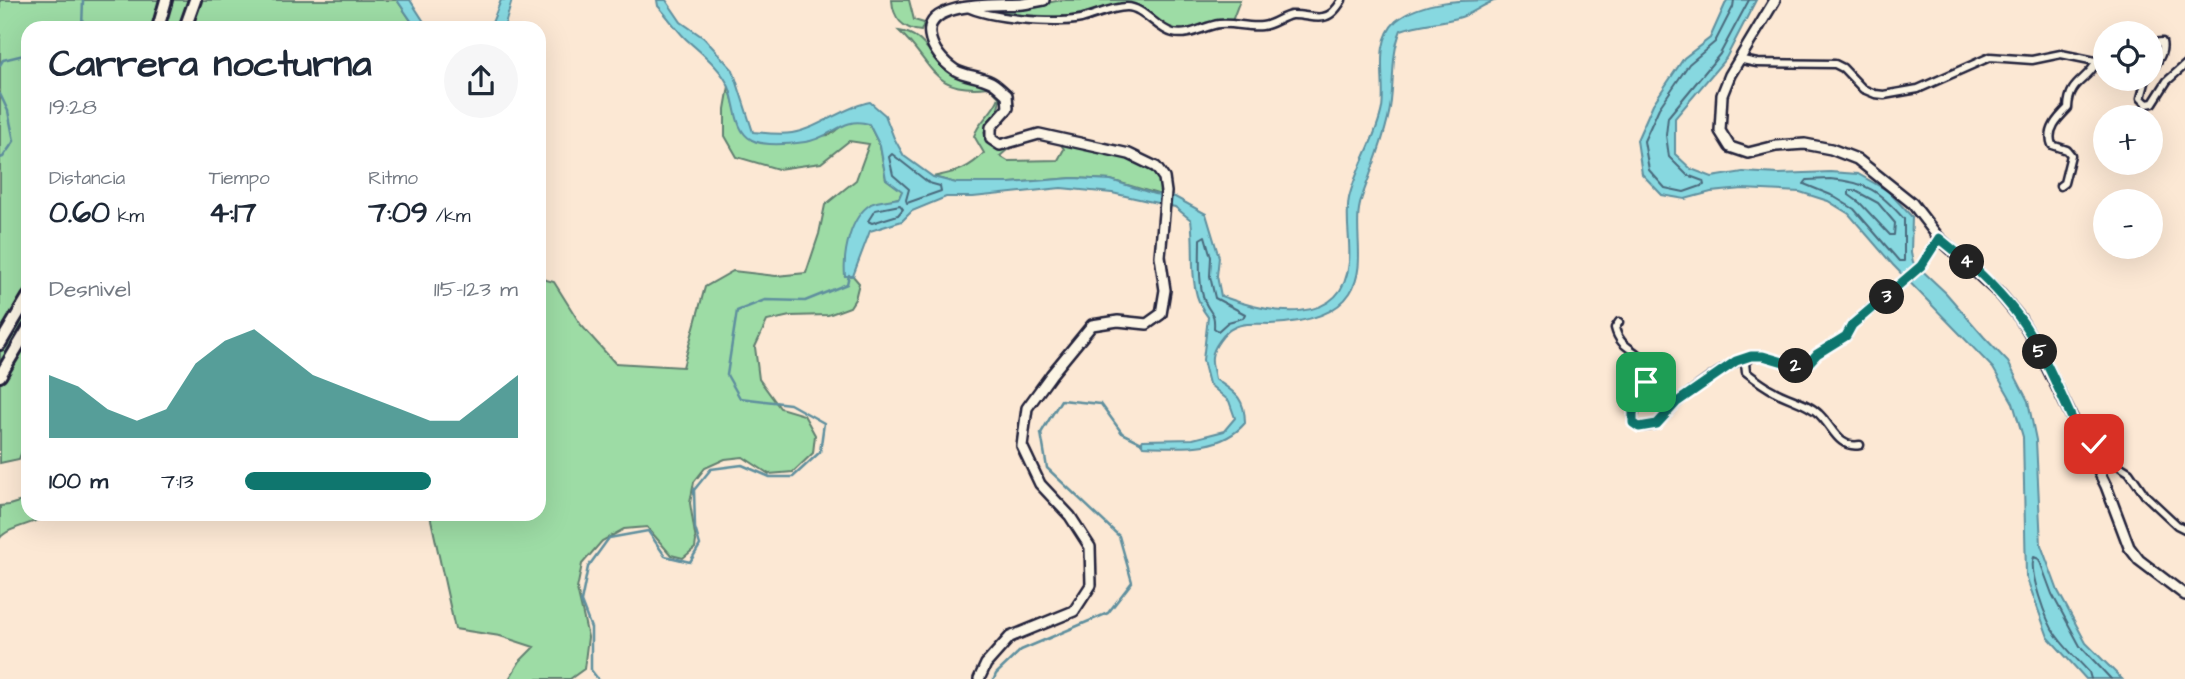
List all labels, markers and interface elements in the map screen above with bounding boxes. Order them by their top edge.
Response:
map controls [2093,21,2163,259]
button: locate [2093,21,2163,91]
text: Carrera nocturna [49,39,372,91]
button: share [444,44,518,118]
text: 19:28 [49,91,97,123]
button: + [2093,105,2163,175]
text: Distancia [49,165,125,192]
text: Tiempo [209,165,270,192]
text: Ritmo [368,165,418,192]
button: − [2093,189,2163,259]
text: 0.60 [49,192,110,234]
text: 4:17 [209,192,256,234]
text: 7:09 [368,192,428,234]
text: km [110,203,144,230]
text: /km [428,203,471,230]
pin: 4 [1950,244,1984,280]
text: 4 [1960,248,1973,275]
text: Desnivel [49,273,131,305]
text: 115–123 m [434,273,518,305]
pin: 3 [1870,280,1904,314]
text: 3 [1882,283,1891,310]
pin: 5 [2022,334,2058,370]
text: 5 [2033,338,2046,365]
pin: 2 [1778,348,1814,384]
pin [1616,352,1676,412]
text: 2 [1790,352,1801,379]
icon: arrive [1627,363,1665,401]
pin [2064,414,2124,474]
icon: check [2075,425,2113,463]
text: 100 m [49,465,108,497]
text: 7:13 [161,465,194,497]

